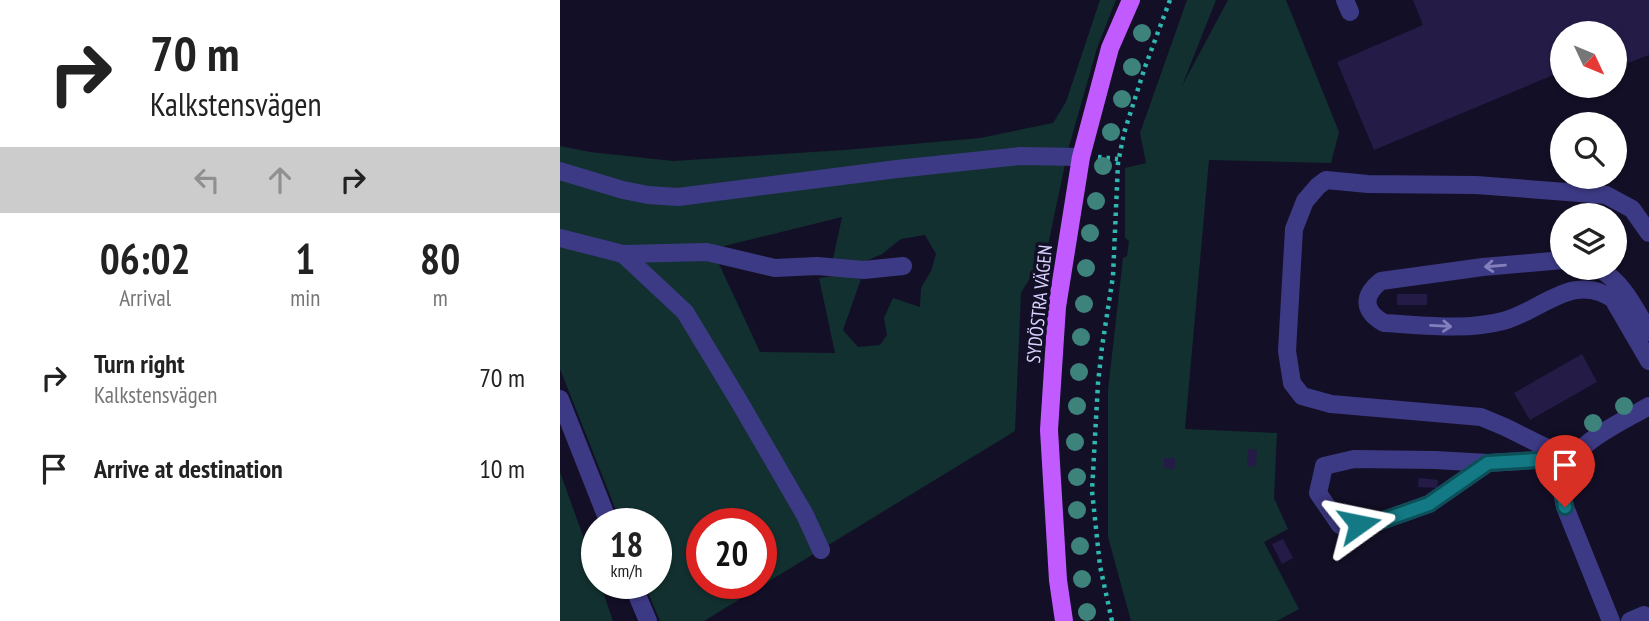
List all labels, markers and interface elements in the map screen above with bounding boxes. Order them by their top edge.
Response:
text: 70 m [150,21,239,85]
north arrow [1550,21,1628,98]
map controls [1550,21,1627,280]
icon: right [35,28,126,119]
text: Kalkstensvägen [150,83,322,125]
button: search [1550,112,1627,189]
icon: left [188,161,226,199]
icon: ahead [261,161,299,199]
icon: right [334,161,372,199]
button: layers [1550,203,1627,280]
text: 06:02 [100,231,191,286]
text: 1 [295,231,315,286]
text: 80 [420,231,460,286]
street label: SYDÖSTRA VÄGEN [1021,244,1057,364]
one-way arrow [1484,260,1507,273]
text: Arrival [119,283,171,312]
text: min [290,283,320,312]
text: m [433,283,448,312]
one-way arrow [1429,320,1452,333]
text: Turn right [94,347,185,380]
icon: right [35,359,73,397]
text: 70 m [479,361,525,394]
text: Kalkstensvägen [94,380,217,409]
pin [1535,435,1595,507]
icon: arrive [1546,446,1584,484]
icon: arrive [35,450,73,488]
text: Arrive at destination [94,452,283,485]
text: 10 m [479,452,525,485]
position arrow [1322,487,1396,561]
speed limit sign: 20 [686,508,777,599]
text: 18 [610,521,643,567]
text: km/h [611,559,642,582]

